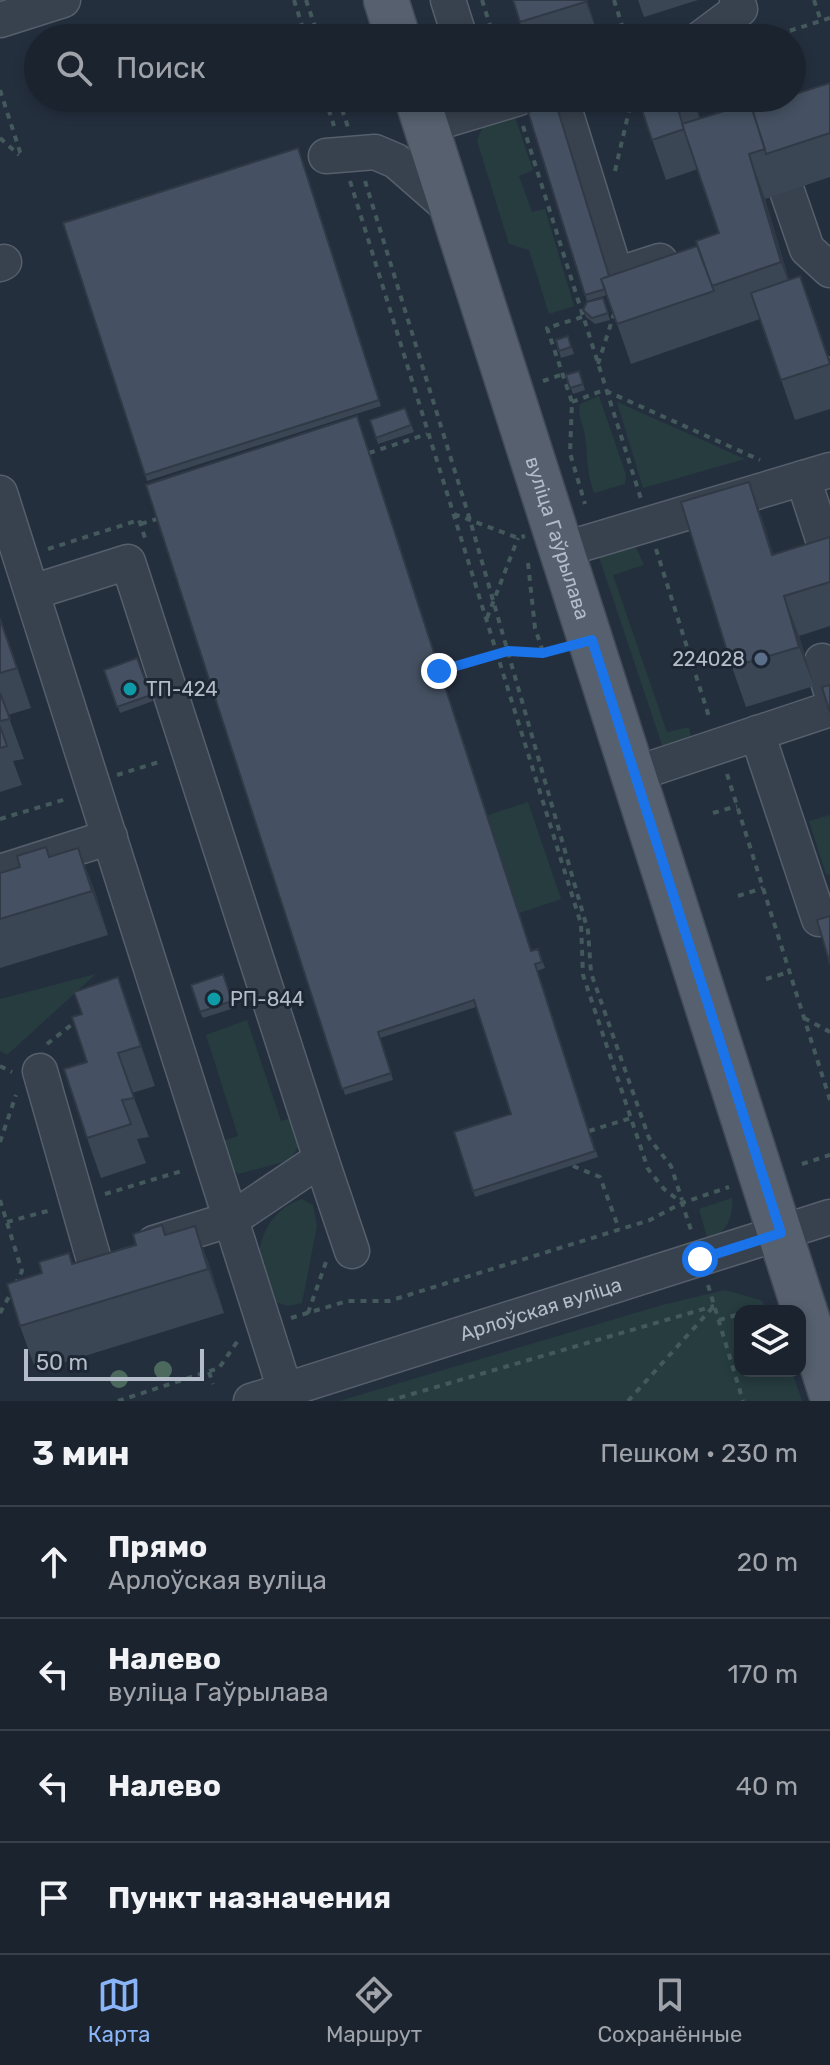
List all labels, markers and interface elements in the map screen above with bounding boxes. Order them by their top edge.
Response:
search box [24,24,806,112]
icon: search [52,46,96,90]
text: Поиск [116,50,206,86]
street label: вуліца Гаўрылава [520,454,595,623]
place label: 224028 [672,647,745,671]
marker: 224028 [752,650,770,668]
route end [421,653,457,689]
place label: ТП-424 [146,677,218,701]
marker: ТП-424 [121,680,139,698]
place label: РП-844 [230,987,304,1011]
marker: РП-844 [205,990,223,1008]
route start [682,1241,718,1277]
street label: Арлоўская вуліца [457,1272,625,1346]
map controls [734,1305,806,1377]
button: layers [734,1305,806,1377]
scale bar [24,1345,204,1381]
text: 50 m [36,1349,88,1376]
text: 3 мин [32,1433,130,1474]
text: Пешком · 230 m [600,1438,798,1469]
text: Прямо [108,1529,207,1565]
icon: ahead [32,1540,76,1584]
text: 20 m [737,1547,798,1578]
text: Арлоўская вуліца [108,1565,327,1596]
text: Налево [108,1641,221,1677]
icon: left [32,1652,76,1696]
text: 170 m [728,1659,798,1690]
text: вуліца Гаўрылава [108,1677,329,1708]
icon: left [32,1764,76,1808]
text: Налево [108,1768,221,1804]
text: 40 m [736,1771,798,1802]
icon: arrive [32,1876,76,1920]
text: Пункт назначения [108,1880,391,1916]
tab: Карта [88,1973,150,2048]
tab: Маршрут [326,1973,422,2048]
tab: Сохранённые [597,1973,742,2048]

